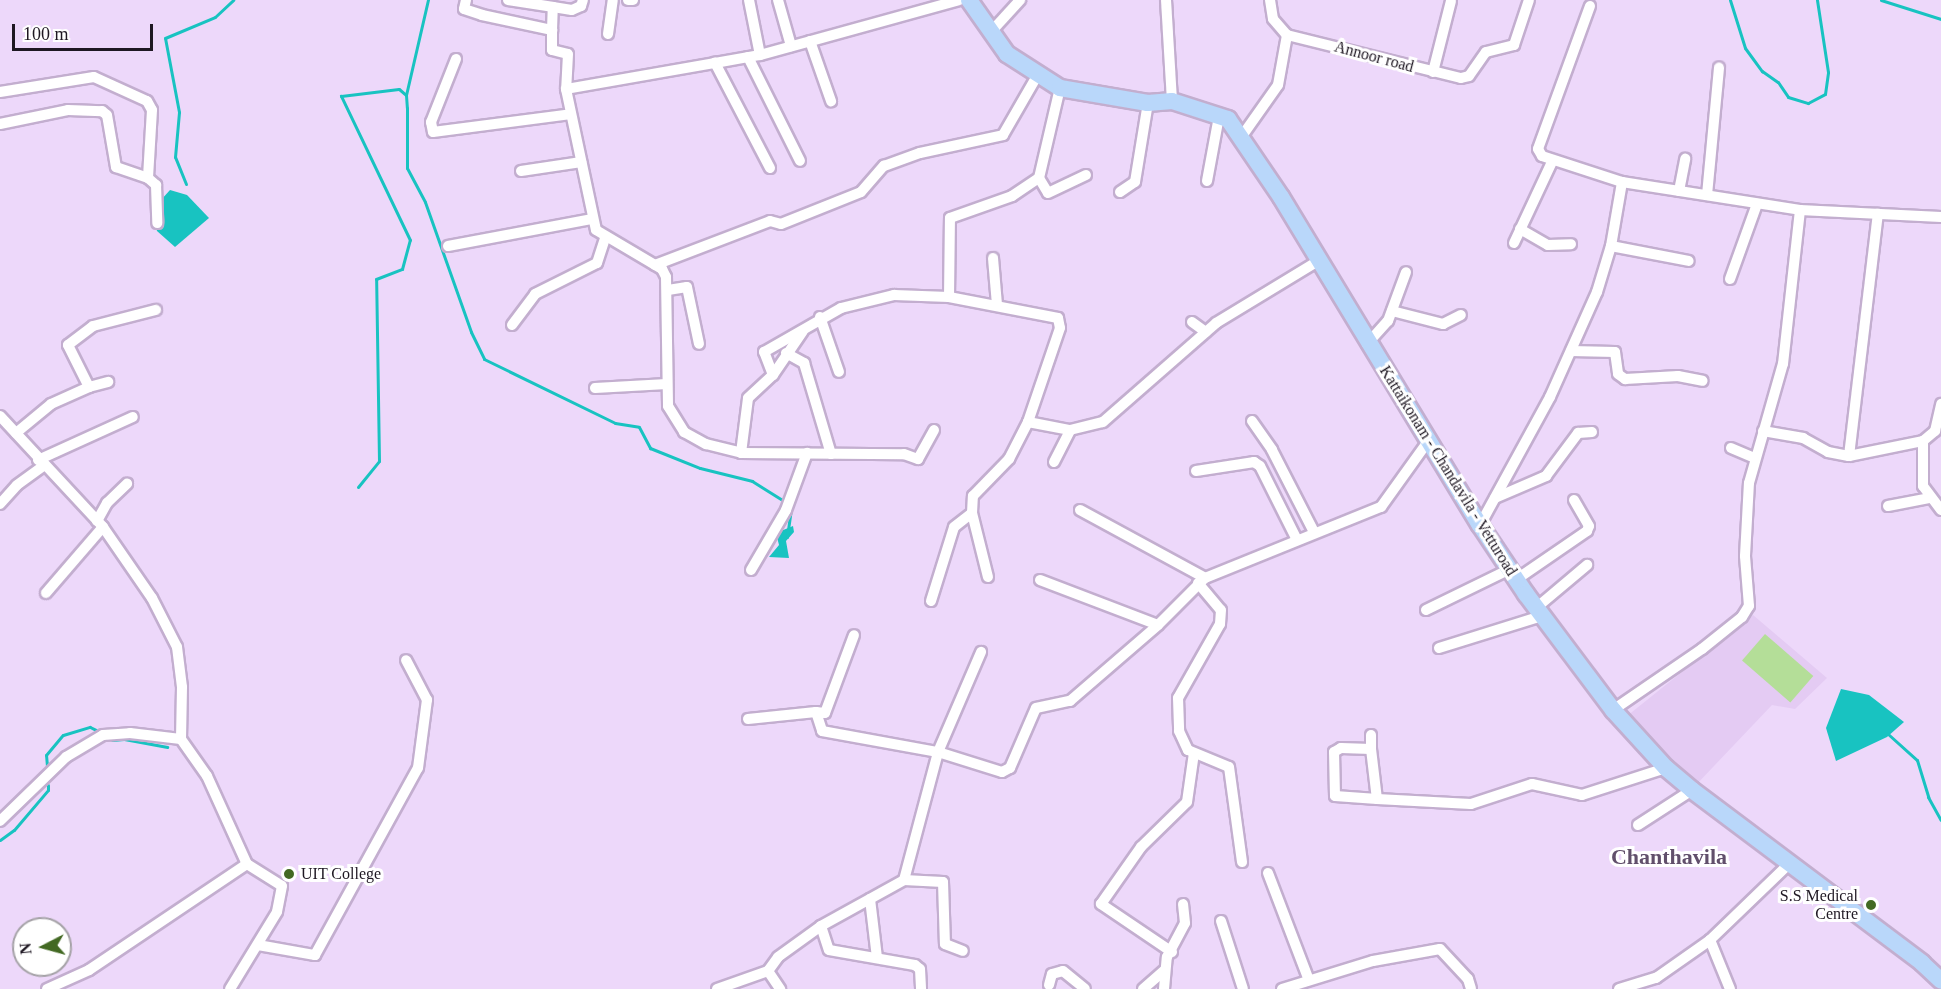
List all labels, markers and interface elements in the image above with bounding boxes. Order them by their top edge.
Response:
scale bar [15,12,156,50]
text: 100 m [23,24,69,44]
street label: Annoor road [1332,37,1416,77]
street label: Kattaikonam - Chandavila - Vetturoad [1375,362,1521,580]
district label: Chanthavila [1611,844,1727,870]
place label: UIT College [301,864,381,884]
marker: UIT College [282,867,296,881]
place label: S.S Medical Centre [1780,886,1858,924]
marker: S.S Medical Centre [1862,896,1880,914]
north arrow [12,917,72,977]
text: N [17,942,35,955]

